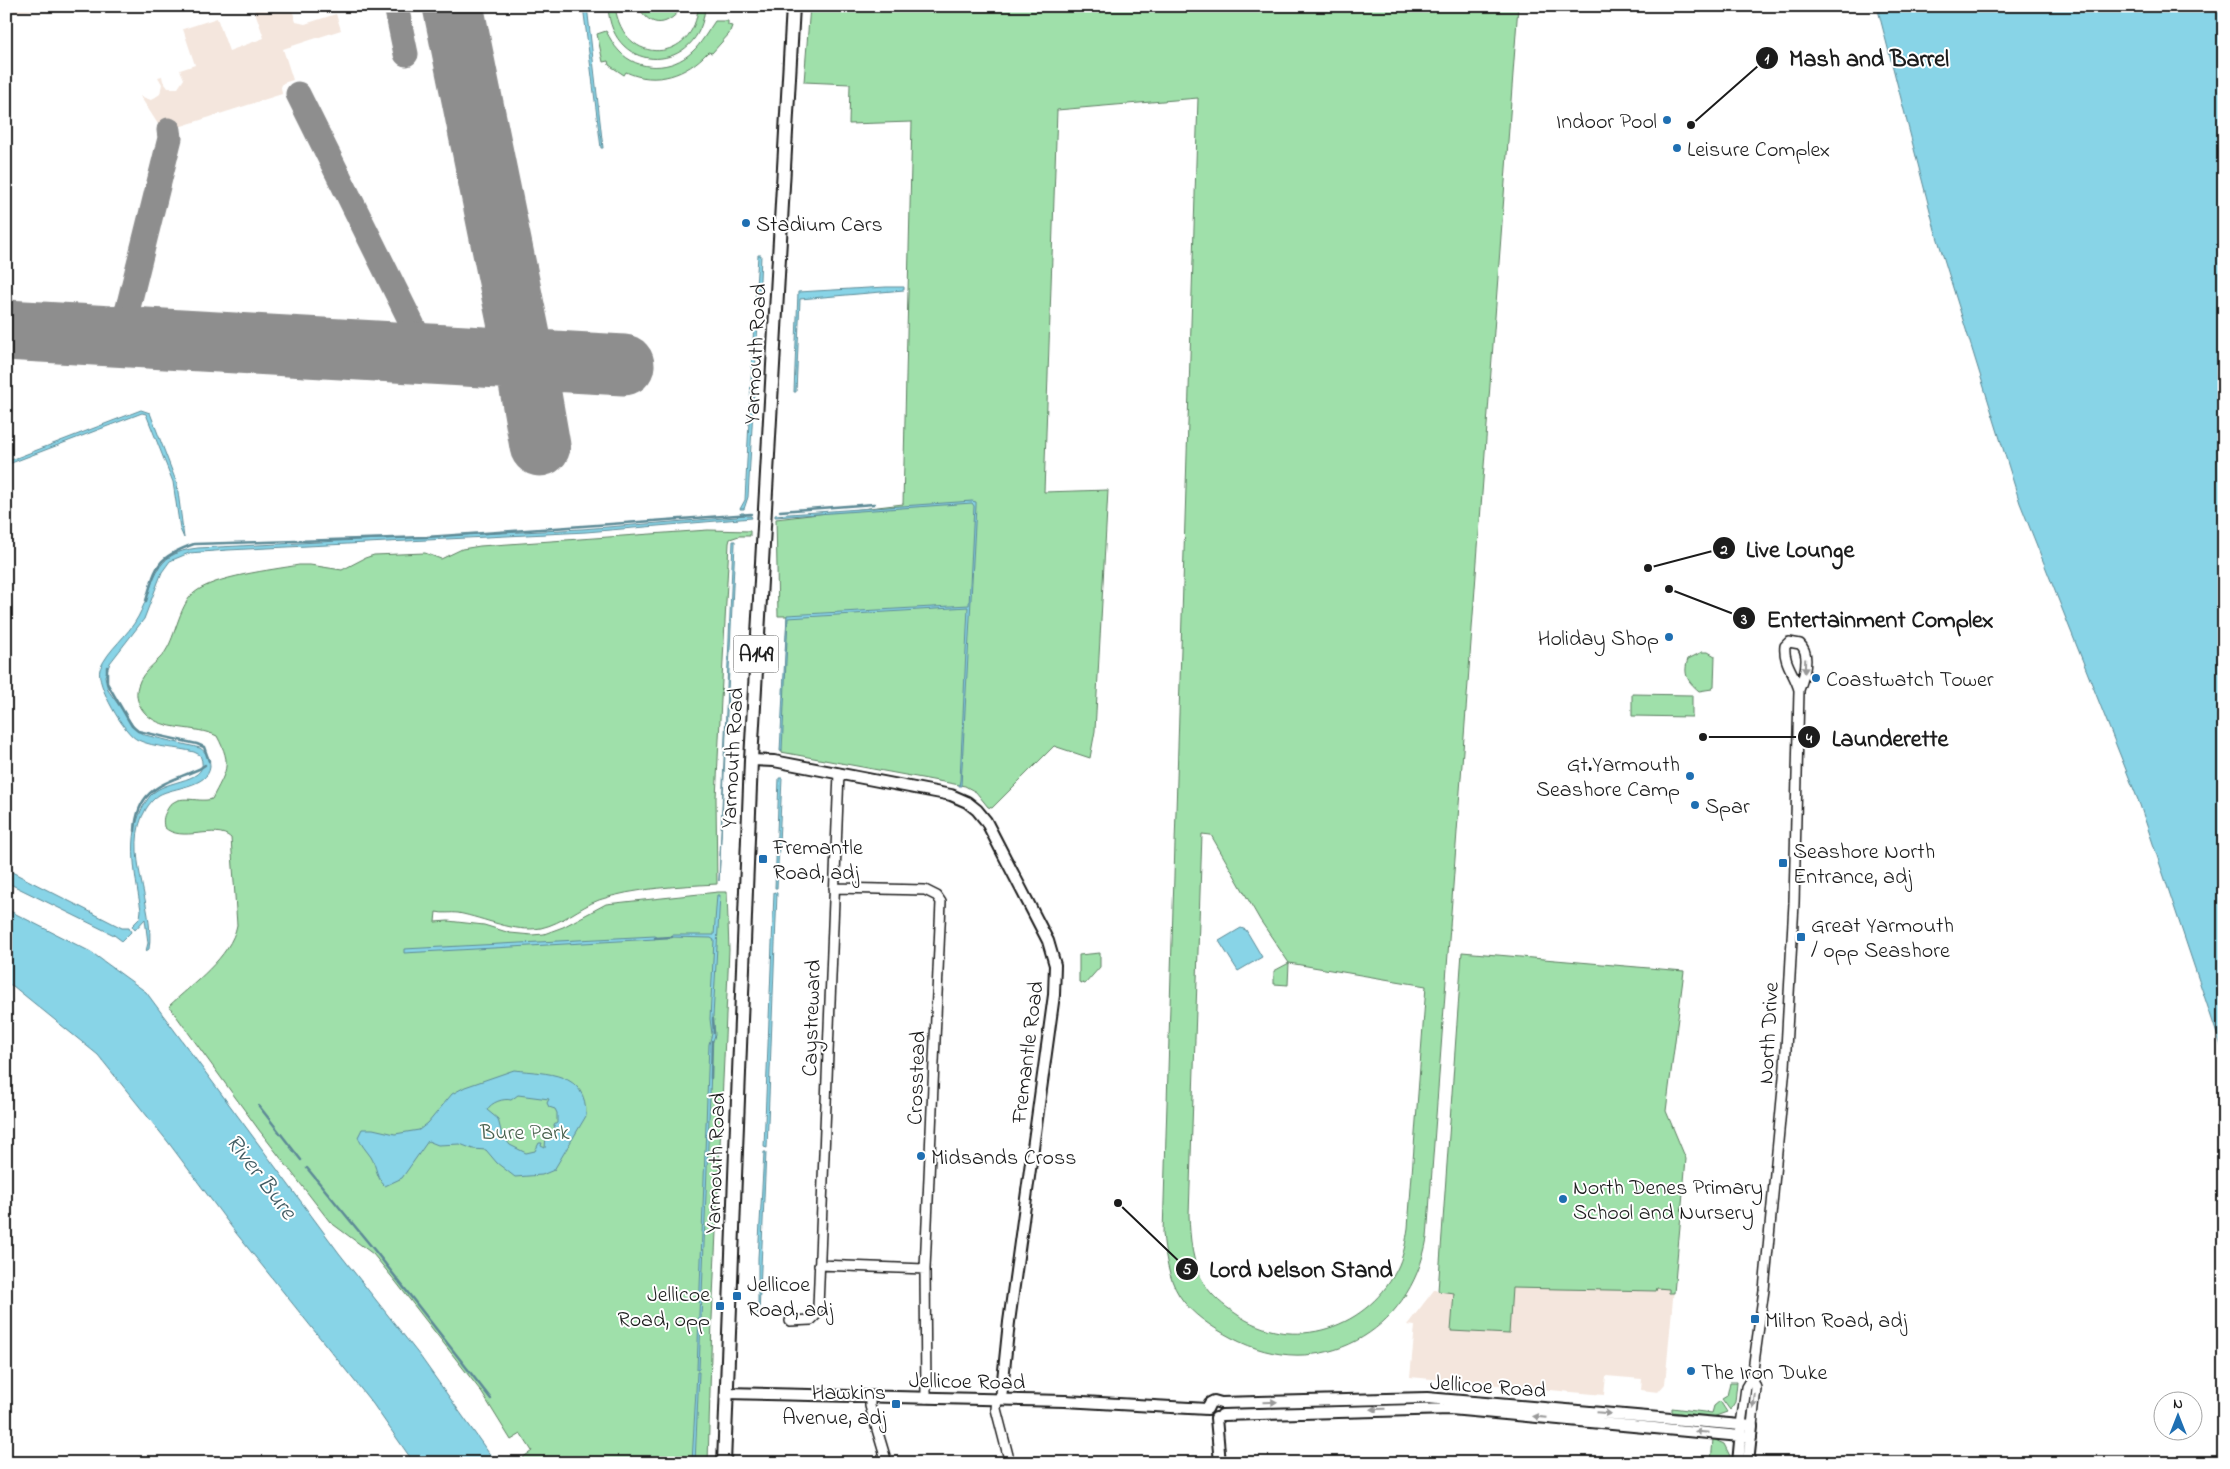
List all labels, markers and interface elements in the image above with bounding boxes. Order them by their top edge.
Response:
callout: Mash and Barrel [1754,39,1960,78]
text: Mash and Barrel [1789,43,1949,78]
text: 1 [1765,48,1770,70]
place label: Indoor Pool [1556,107,1657,139]
marker: Indoor Pool [1661,114,1673,126]
place label: Leisure Complex [1687,135,1830,167]
marker: Leisure Complex [1671,142,1683,154]
place label: Stadium Cars [756,210,883,242]
marker: Stadium Cars [740,217,752,229]
street label: Yarmouth Road [737,283,777,425]
callout: Live Lounge [1711,529,1864,568]
text: Live Lounge [1746,534,1855,570]
text: 2 [1719,539,1728,561]
callout: Entertainment Complex [1731,599,2003,638]
text: Entertainment Complex [1766,604,1994,639]
text: 3 [1740,609,1747,631]
place label: Holiday Shop [1538,624,1659,657]
marker: Holiday Shop [1663,631,1675,643]
road number: A149 [734,636,778,672]
one-way arrow [1800,659,1808,675]
place label: Coastwatch Tower [1826,665,1994,697]
marker: Coastwatch Tower [1810,672,1822,684]
street label: Yarmouth Road [714,687,754,829]
callout: Launderette [1797,718,1959,757]
text: Launderette [1832,723,1950,758]
text: 4 [1805,728,1813,750]
place label: Gt.Yarmouth Seashore Camp [1536,750,1680,807]
marker: Gt.Yarmouth Seashore Camp [1684,770,1696,782]
place label: Spar [1705,792,1750,824]
marker: Spar [1689,799,1701,811]
place label: Fremantle Road, adj [772,833,863,890]
place label: Seashore North Entrance, adj [1793,837,1935,894]
marker: Fremantle Road, adj [757,853,769,865]
marker: Seashore North Entrance, adj [1777,857,1789,869]
place label: Great Yarmouth / opp Seashore [1811,911,1954,968]
marker: Great Yarmouth / opp Seashore [1795,931,1807,943]
street label: Caystreward [795,959,832,1077]
street label: Fremantle Road [1004,979,1054,1126]
street label: North Drive [1751,981,1789,1085]
street label: Crosstead [900,1030,936,1126]
street label: Yarmouth Road [699,1092,735,1234]
park label: Bure Park [479,1118,570,1150]
water label: River Bure [216,1127,305,1229]
place label: Midsands Cross [931,1143,1076,1175]
marker: Midsands Cross [915,1150,927,1162]
place label: North Denes Primary School and Nursery [1573,1173,1763,1231]
marker: North Denes Primary School and Nursery [1557,1193,1569,1205]
callout: Lord Nelson Stand [1174,1250,1403,1289]
text: Lord Nelson Stand [1209,1254,1393,1289]
text: 5 [1183,1259,1192,1281]
place label: Jellicoe Road, adj [747,1270,833,1327]
place label: Jellicoe Road, opp [617,1280,710,1337]
marker: Jellicoe Road, adj [731,1290,743,1302]
marker: Jellicoe Road, opp [714,1300,726,1312]
place label: Milton Road, adj [1765,1306,1908,1338]
marker: Milton Road, adj [1749,1313,1761,1325]
place label: The Iron Duke [1701,1358,1827,1390]
marker: The Iron Duke [1685,1365,1697,1377]
street label: Jellicoe Road [908,1366,1025,1400]
street label: Jellicoe Road [1429,1368,1547,1408]
place label: Hawkins Avenue, adj [782,1378,887,1435]
north arrow [2152,1392,2202,1442]
one-way arrow [1750,1393,1758,1409]
text: N [2173,1394,2183,1415]
marker: Hawkins Avenue, adj [890,1398,902,1410]
one-way arrow [1262,1398,1278,1406]
one-way arrow [1370,1405,1386,1413]
one-way arrow [1596,1409,1612,1417]
one-way arrow [1532,1413,1548,1421]
one-way arrow [1694,1428,1710,1436]

